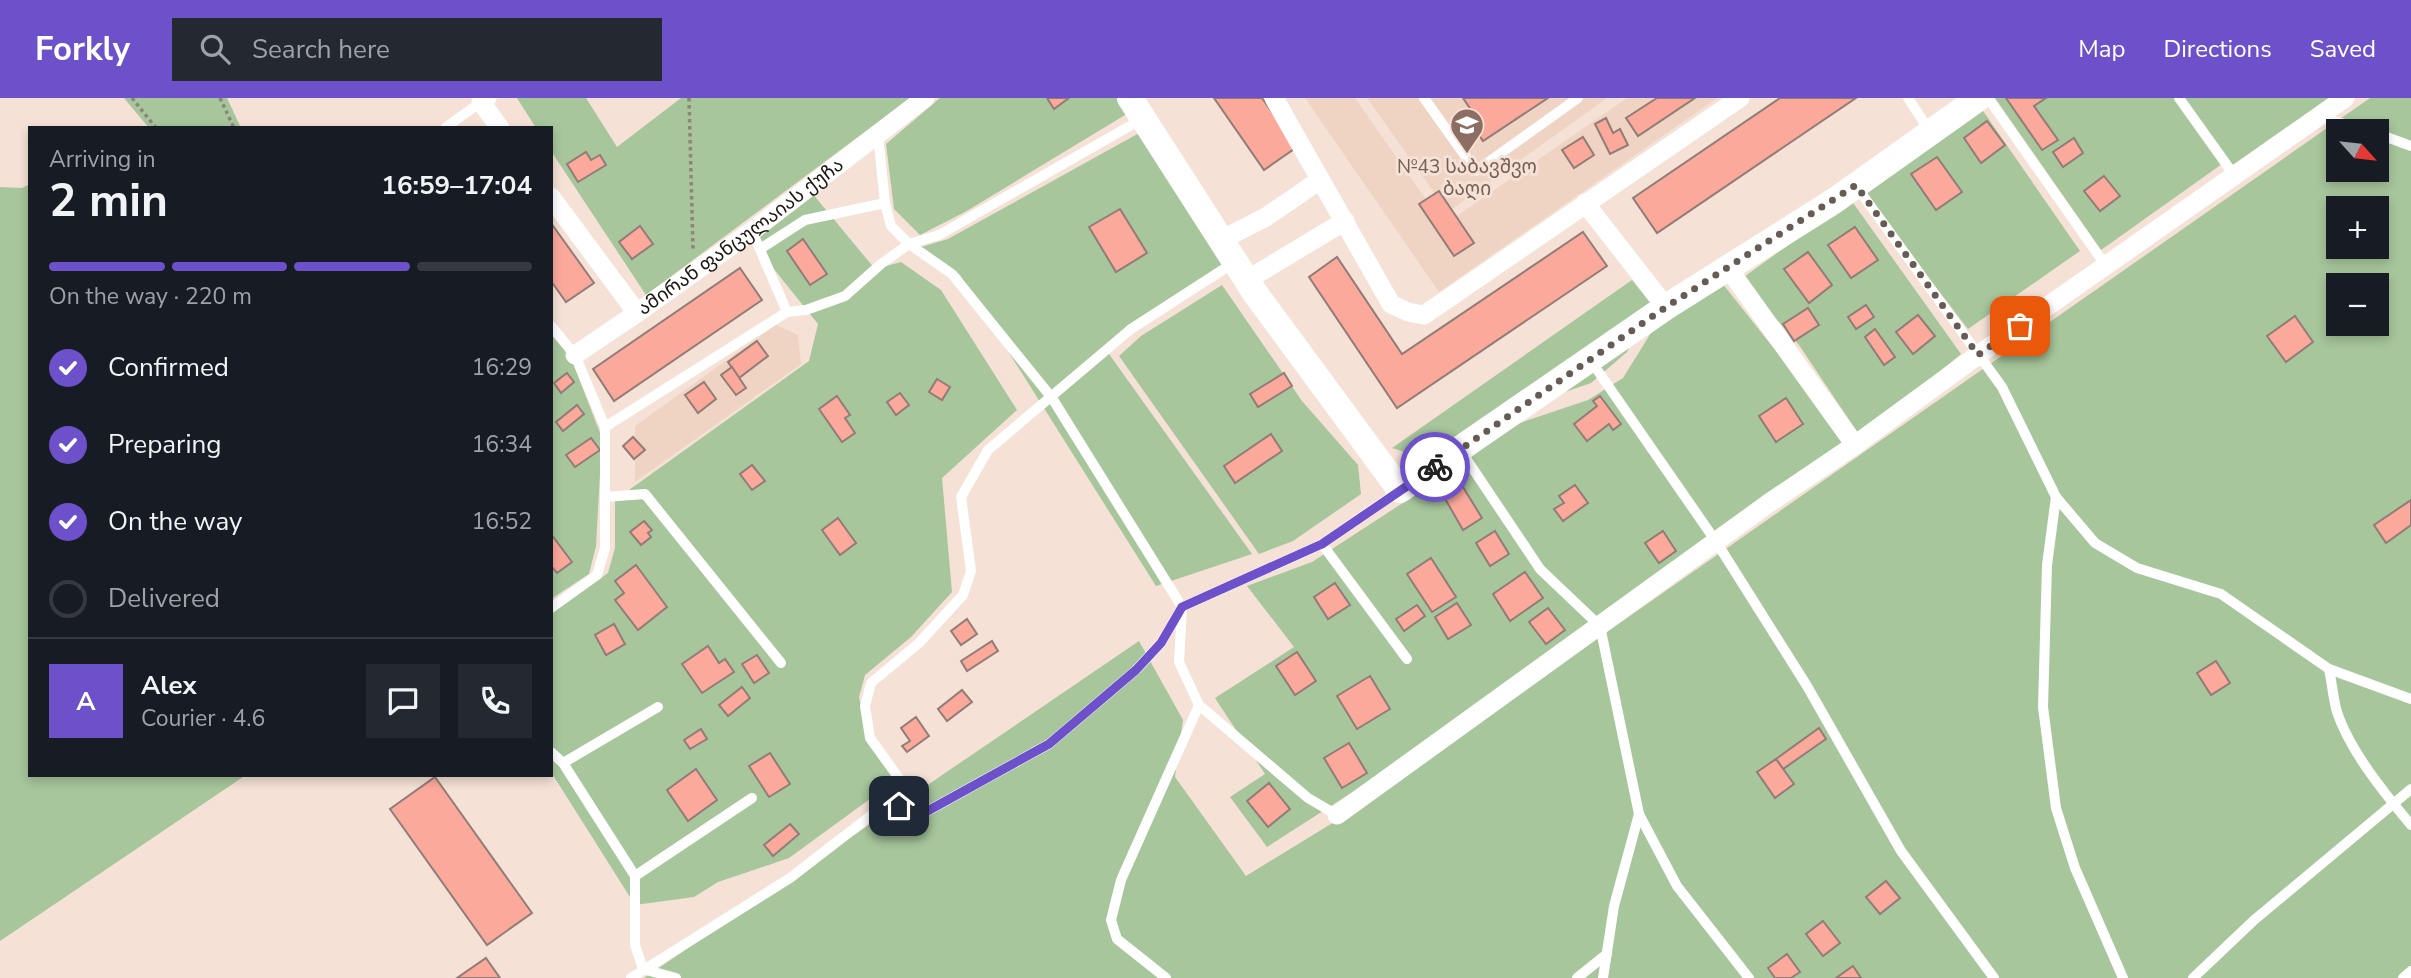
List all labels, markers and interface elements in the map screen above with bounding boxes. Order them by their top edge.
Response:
search box [172,18,662,81]
text: Forkly [35,27,130,72]
icon: search [196,30,234,68]
text: Search here [252,32,390,67]
text: Map [2078,33,2125,65]
text: Directions [2163,33,2272,65]
text: Saved [2310,33,2376,65]
school or university icon: №43 საბავშვო ბაღი [1448,106,1486,155]
north arrow [2326,119,2389,182]
map controls [2326,119,2389,336]
text: Arriving in [49,144,156,175]
street label: ამირან ფანცულაიას ქუჩა [632,152,849,322]
place label: №43 საბავშვო ბაღი [1397,154,1537,202]
text: 16:59–17:04 [381,168,532,203]
text: 2 min [49,169,168,232]
button: + [2326,196,2389,259]
button: − [2326,273,2389,336]
text: On the way · 220 m [49,281,252,312]
pin [1990,296,2050,356]
icon: bag [2001,307,2039,345]
icon: check [49,349,87,387]
text: Confirmed [108,350,229,385]
text: 16:29 [472,352,532,383]
icon: check [49,426,87,464]
text: Preparing [108,427,221,462]
text: 16:34 [472,429,532,460]
courier [1400,432,1470,502]
icon: bike [1416,448,1454,486]
icon: check [49,503,87,541]
text: On the way [108,504,242,539]
text: 16:52 [472,506,532,537]
text: Delivered [108,581,220,616]
button: chat [366,664,440,738]
button: phone [458,664,532,738]
text: Alex [141,668,197,703]
text: A [76,684,96,719]
text: Courier · 4.6 [141,703,265,734]
pin [869,776,929,836]
icon: home [880,787,918,825]

